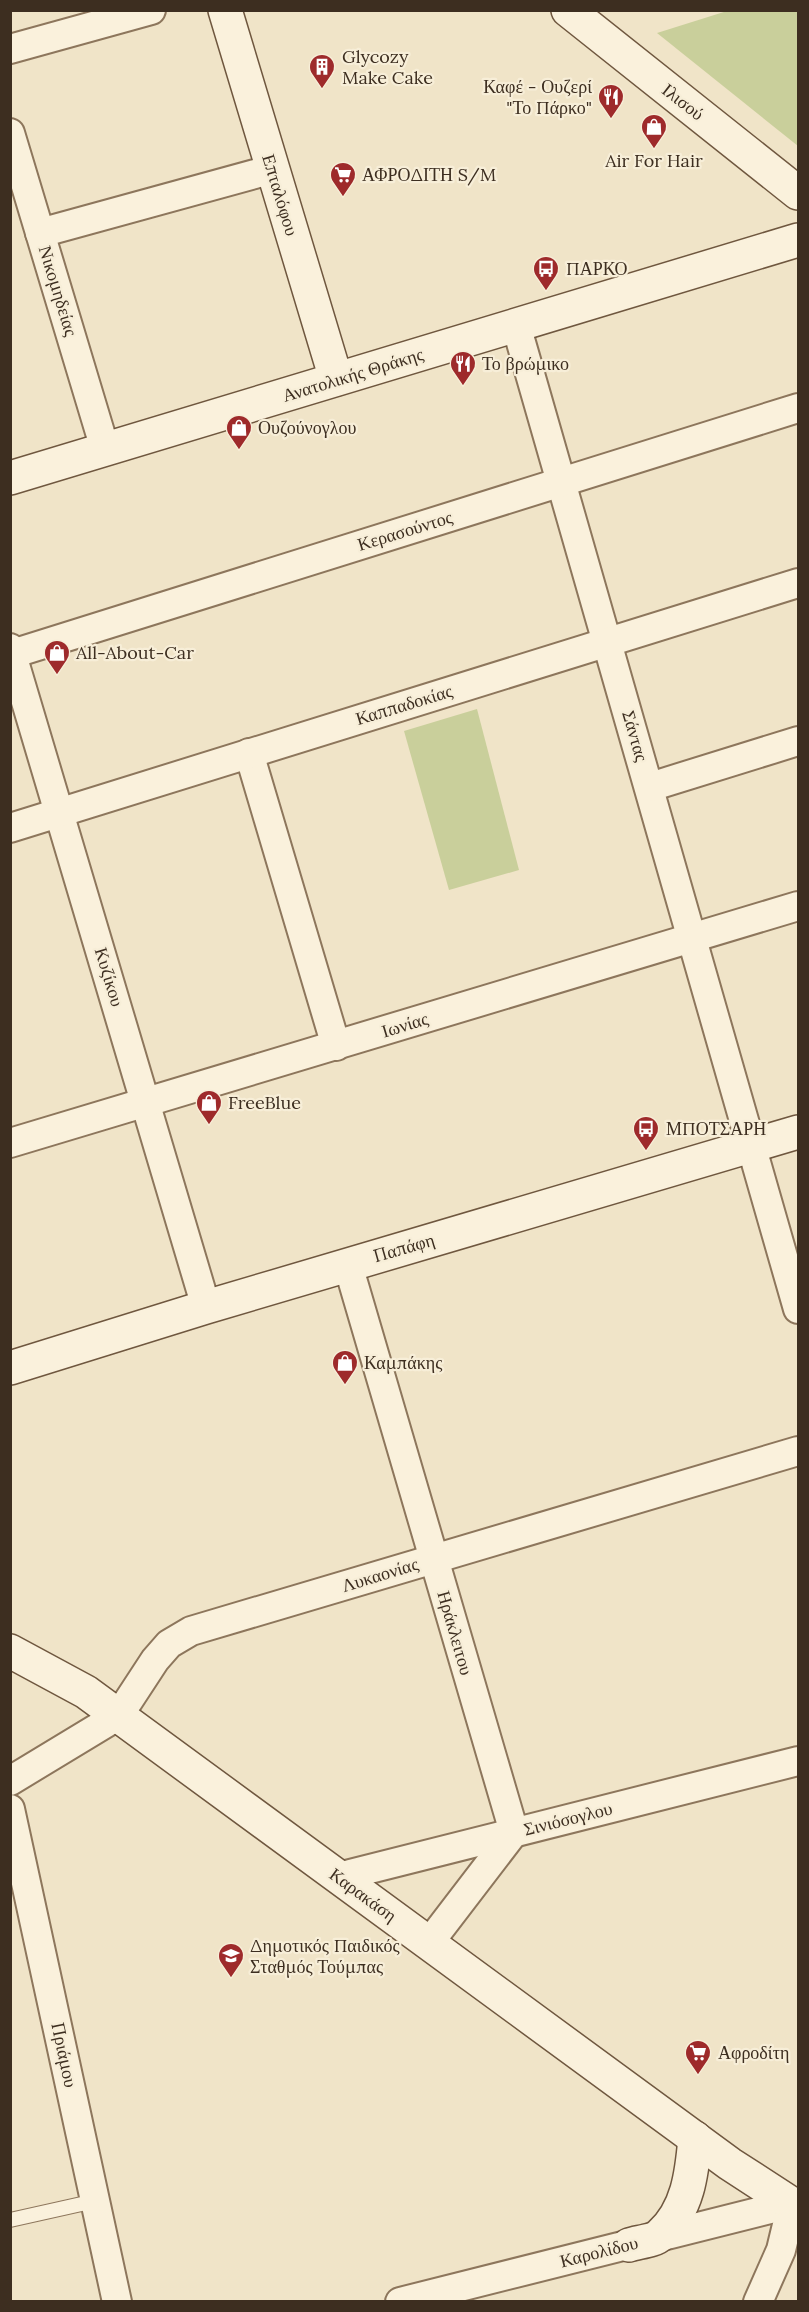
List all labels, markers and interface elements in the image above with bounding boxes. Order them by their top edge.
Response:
place label: Glycozy Make Cake [342,45,433,89]
building icon: Glycozy Make Cake [307,52,337,90]
place label: Καφέ - Ουζερί "Το Πάρκο" [483,75,592,119]
street label: Ιλισού [658,78,709,125]
restaurant icon: Καφέ - Ουζερί "Το Πάρκο" [596,82,626,120]
shop icon: Air For Hair [639,112,669,150]
place label: Air For Hair [604,149,703,172]
street label: Επταλόφου [257,151,304,239]
supermarket icon: ΑΦΡΟΔΙΤΗ S/M [328,160,358,198]
place label: ΑΦΡΟΔΙΤΗ S/M [362,163,496,186]
street label: Νικομηδείας [34,243,83,339]
bus stop icon: ΠΑΡΚΟ [531,254,561,292]
place label: ΠΑΡΚΟ [566,257,627,280]
street label: Ανατολικής Θράκης [280,342,426,407]
restaurant icon: Το βρώμικο [448,349,478,387]
place label: Το βρώμικο [482,352,569,375]
shop icon: Ουζούνογλου [224,413,254,451]
place label: Ουζούνογλου [258,416,356,439]
street label: Κερασούντος [355,505,455,556]
shop icon: All-About-Car [42,638,72,676]
place label: All-About-Car [75,641,194,664]
street label: Καππαδοκίας [353,679,455,730]
street label: Σάντας [617,708,654,764]
street label: Κυζίκου [90,944,129,1009]
street label: Ιωνίας [379,1007,431,1042]
shop icon: FreeBlue [194,1088,224,1126]
place label: FreeBlue [228,1091,301,1114]
bus stop icon: ΜΠΟΤΣΑΡΗ [631,1114,661,1152]
place label: ΜΠΟΤΣΑΡΗ [666,1117,766,1140]
street label: Παπάφη [371,1228,437,1267]
shop icon: Καμπάκης [330,1348,360,1386]
place label: Καμπάκης [364,1351,442,1374]
street label: Λυκαονίας [339,1552,421,1597]
street label: Ηράκλειτου [432,1588,479,1678]
street label: Σινιόσογλου [521,1796,615,1841]
street label: Καρακάση [325,1862,401,1927]
place label: Δημοτικός Παιδικός Σταθμός Τούμπας [250,1934,400,1978]
school or university icon: Δημοτικός Παιδικός Σταθμός Τούμπας [216,1941,246,1979]
street label: Πριάμου [46,2020,83,2090]
supermarket icon: Αφροδίτη [683,2038,713,2076]
place label: Αφροδίτη [718,2041,789,2064]
street label: Καρολίδου [557,2231,640,2272]

